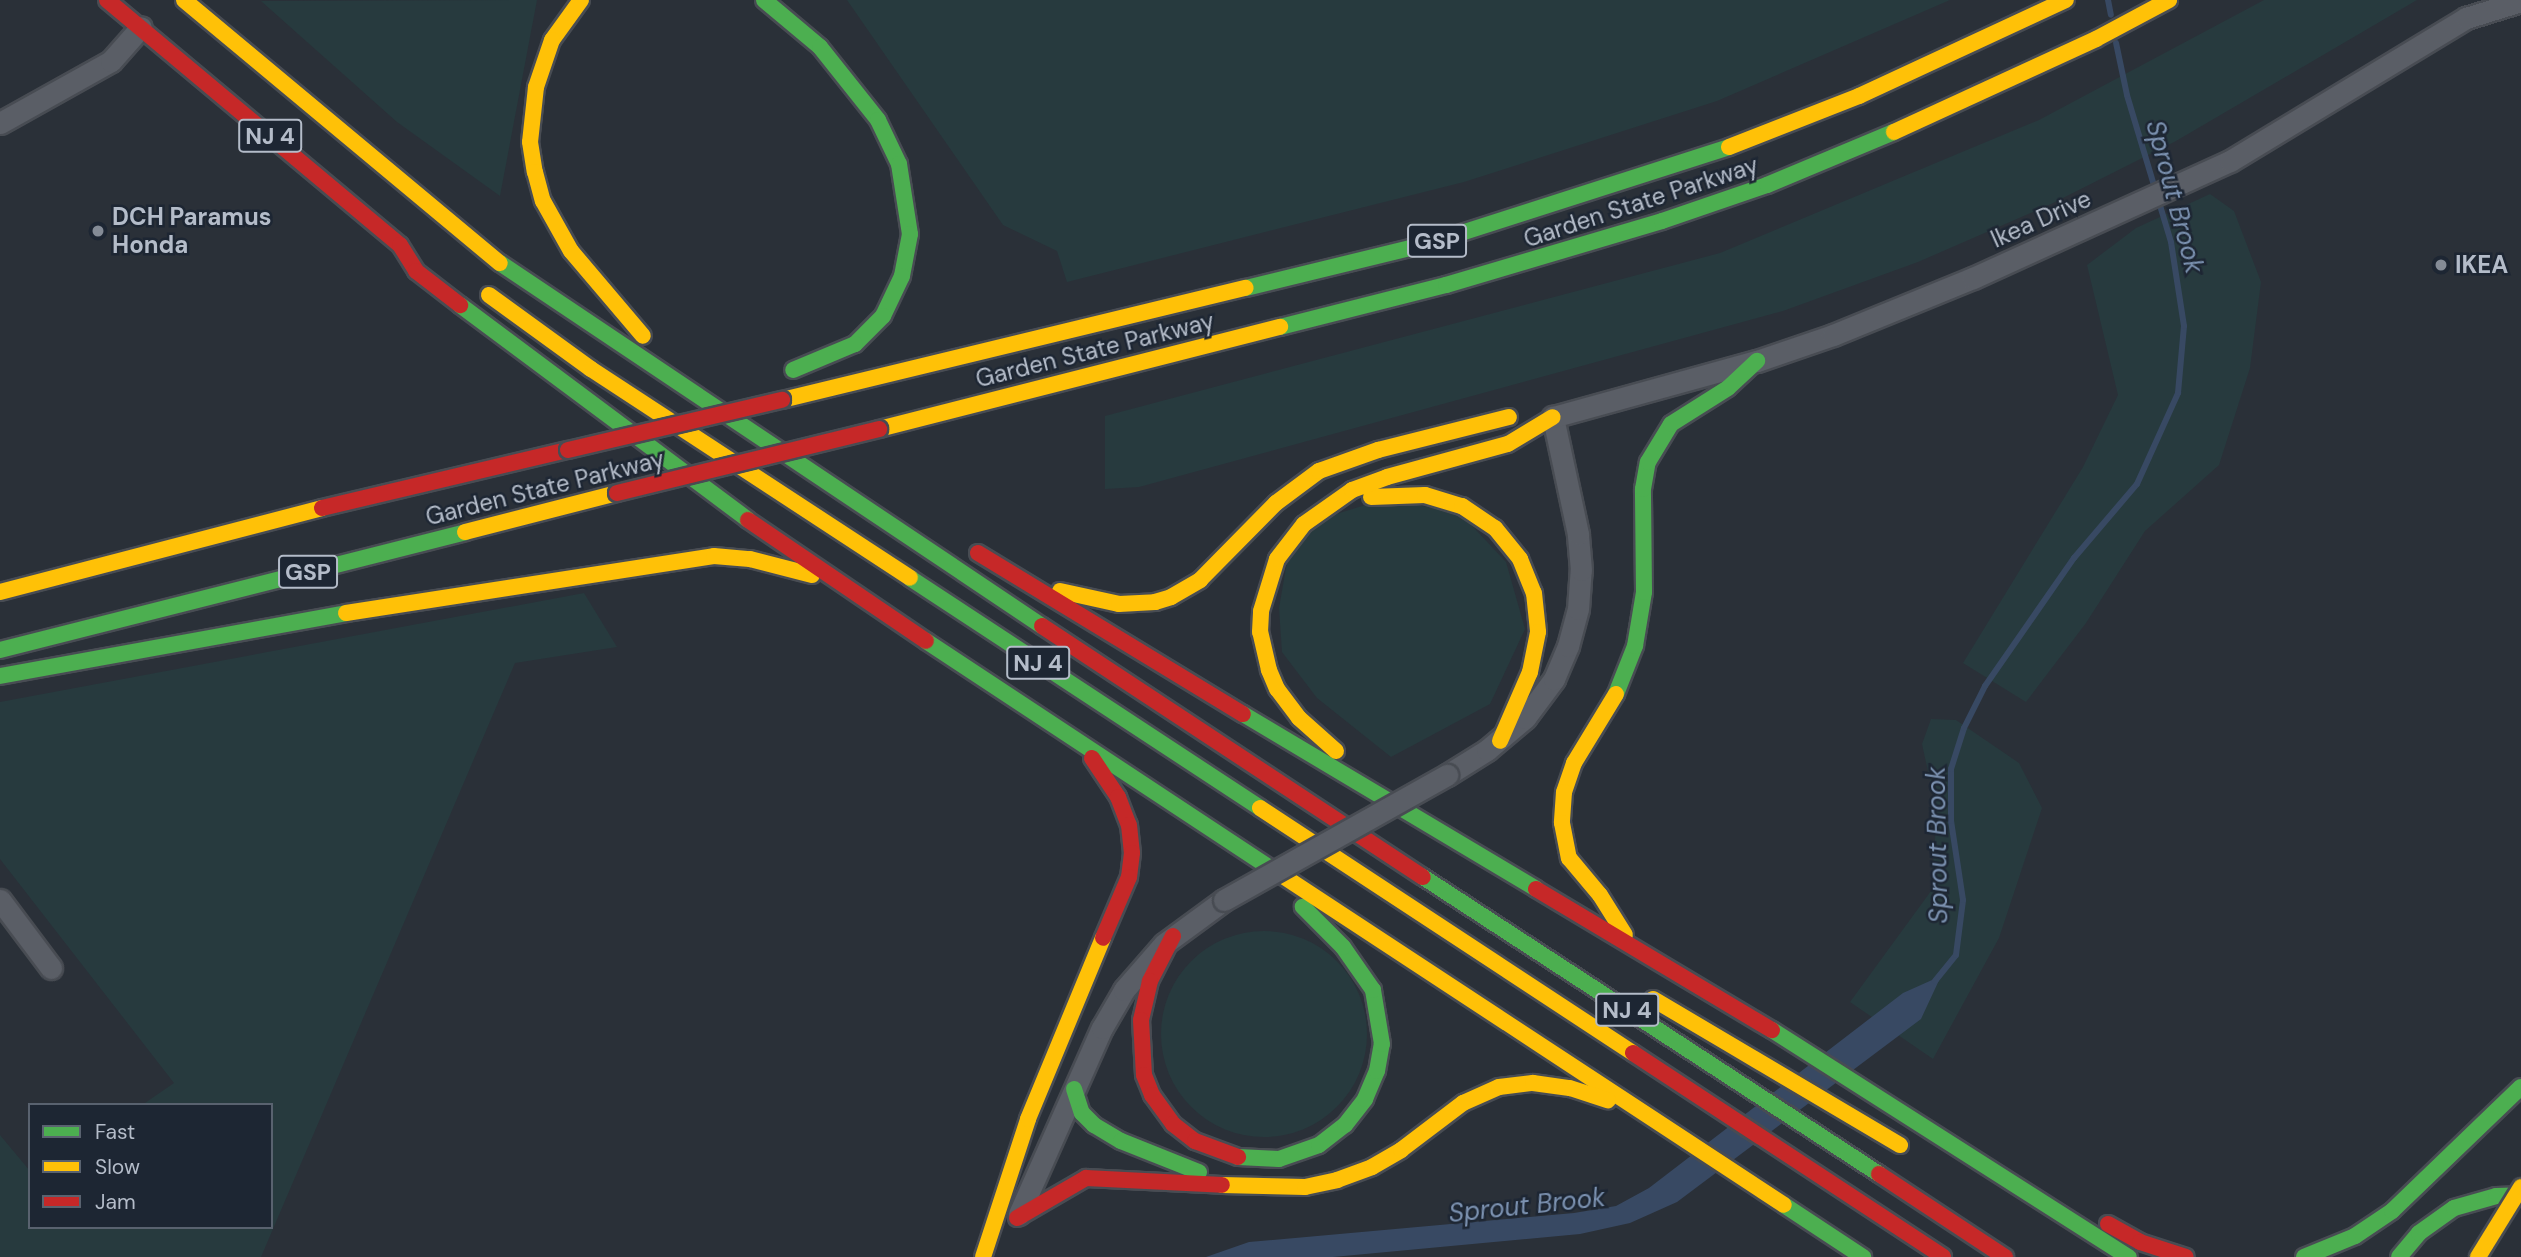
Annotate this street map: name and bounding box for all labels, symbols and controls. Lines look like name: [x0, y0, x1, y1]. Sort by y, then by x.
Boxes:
road number: NJ 4: [237, 116, 303, 155]
water label: Sprout Brook: [2139, 117, 2209, 277]
street label: Garden State Parkway: [1520, 150, 1762, 254]
street label: Ikea Drive: [1986, 184, 2096, 254]
place label: DCH Paramus Honda: [112, 203, 271, 259]
road number: GSP: [1406, 222, 1468, 260]
marker: DCH Paramus Honda: [90, 223, 106, 239]
place label: IKEA: [2455, 251, 2508, 279]
marker: IKEA: [2433, 257, 2449, 273]
street label: Garden State Parkway: [973, 306, 1217, 394]
street label: Garden State Parkway: [423, 444, 667, 532]
road number: GSP: [276, 552, 340, 592]
road number: NJ 4: [1005, 643, 1071, 682]
water label: Sprout Brook: [1921, 766, 1955, 924]
road number: NJ 4: [1594, 990, 1660, 1030]
legend: [28, 1103, 273, 1229]
text: Fast: [95, 1118, 135, 1146]
text: Slow: [95, 1153, 140, 1181]
water label: Sprout Brook: [1447, 1182, 1607, 1230]
text: Jam: [95, 1188, 136, 1216]

